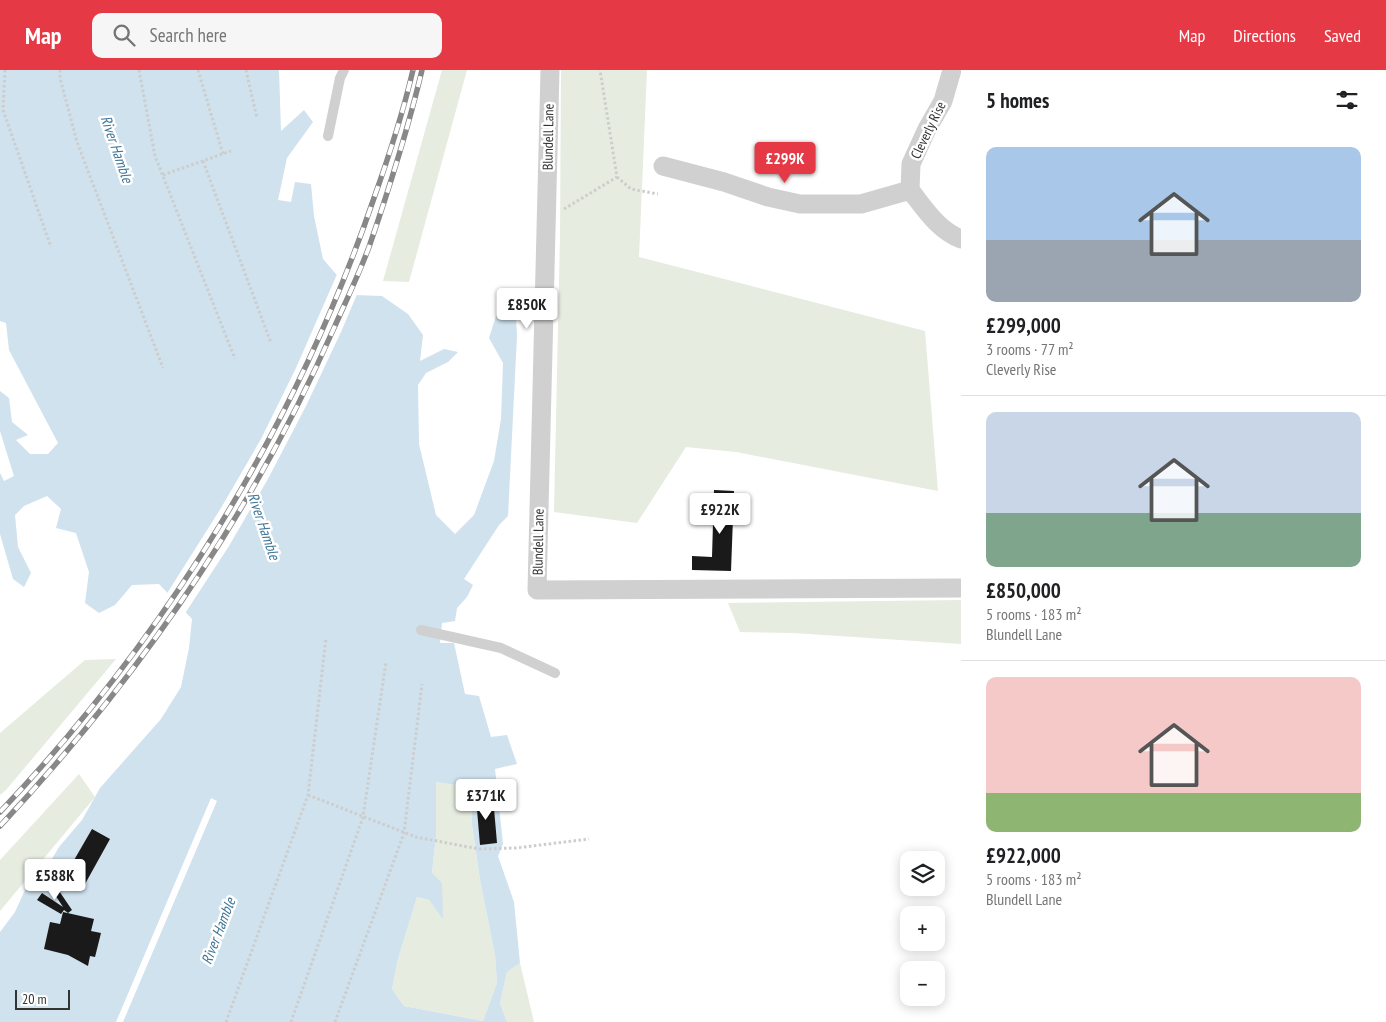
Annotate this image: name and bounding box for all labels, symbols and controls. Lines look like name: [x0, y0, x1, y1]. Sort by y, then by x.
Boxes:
search box: [92, 13, 442, 58]
text: Map: [25, 20, 62, 51]
icon: search: [110, 21, 138, 49]
text: Search here: [150, 23, 227, 47]
text: Map: [1179, 24, 1205, 47]
text: Directions: [1233, 24, 1296, 47]
text: Saved: [1324, 24, 1361, 47]
icon: filters: [1333, 86, 1361, 114]
text: 5 homes: [986, 87, 1049, 114]
street label: Cleverly Rise: [906, 98, 950, 162]
street label: Blundell Lane: [538, 103, 558, 170]
water label: River Hamble: [97, 113, 138, 186]
pin: £299K: [750, 142, 820, 184]
text: £299K: [766, 148, 804, 168]
icon: home: [1129, 179, 1219, 269]
pin: £850K: [492, 288, 562, 330]
text: £850K: [508, 294, 546, 314]
text: £299,000: [986, 312, 1061, 339]
text: 3 rooms · 77 m²: [986, 339, 1074, 359]
text: Cleverly Rise: [986, 359, 1056, 379]
icon: home: [1129, 445, 1219, 535]
water label: River Hamble: [244, 490, 285, 563]
pin: £922K: [685, 492, 755, 535]
text: £922K: [701, 499, 739, 519]
street label: Blundell Lane: [528, 508, 548, 575]
text: £850,000: [986, 577, 1061, 604]
text: 5 rooms · 183 m²: [986, 604, 1082, 624]
text: Blundell Lane: [986, 624, 1062, 644]
icon: home: [1129, 710, 1219, 800]
pin: £371K: [451, 778, 521, 821]
text: £371K: [467, 785, 505, 805]
text: £922,000: [986, 842, 1061, 869]
map controls: [900, 851, 945, 1006]
button: layers: [900, 851, 945, 896]
pin: £588K: [20, 858, 90, 901]
text: £588K: [36, 865, 74, 885]
text: 5 rooms · 183 m²: [986, 869, 1082, 889]
text: Blundell Lane: [986, 889, 1062, 909]
water label: River Hamble: [197, 894, 240, 967]
button: +: [900, 906, 945, 951]
button: −: [900, 961, 945, 1006]
scale bar: [15, 987, 70, 1010]
text: 20 m: [22, 990, 47, 1008]

